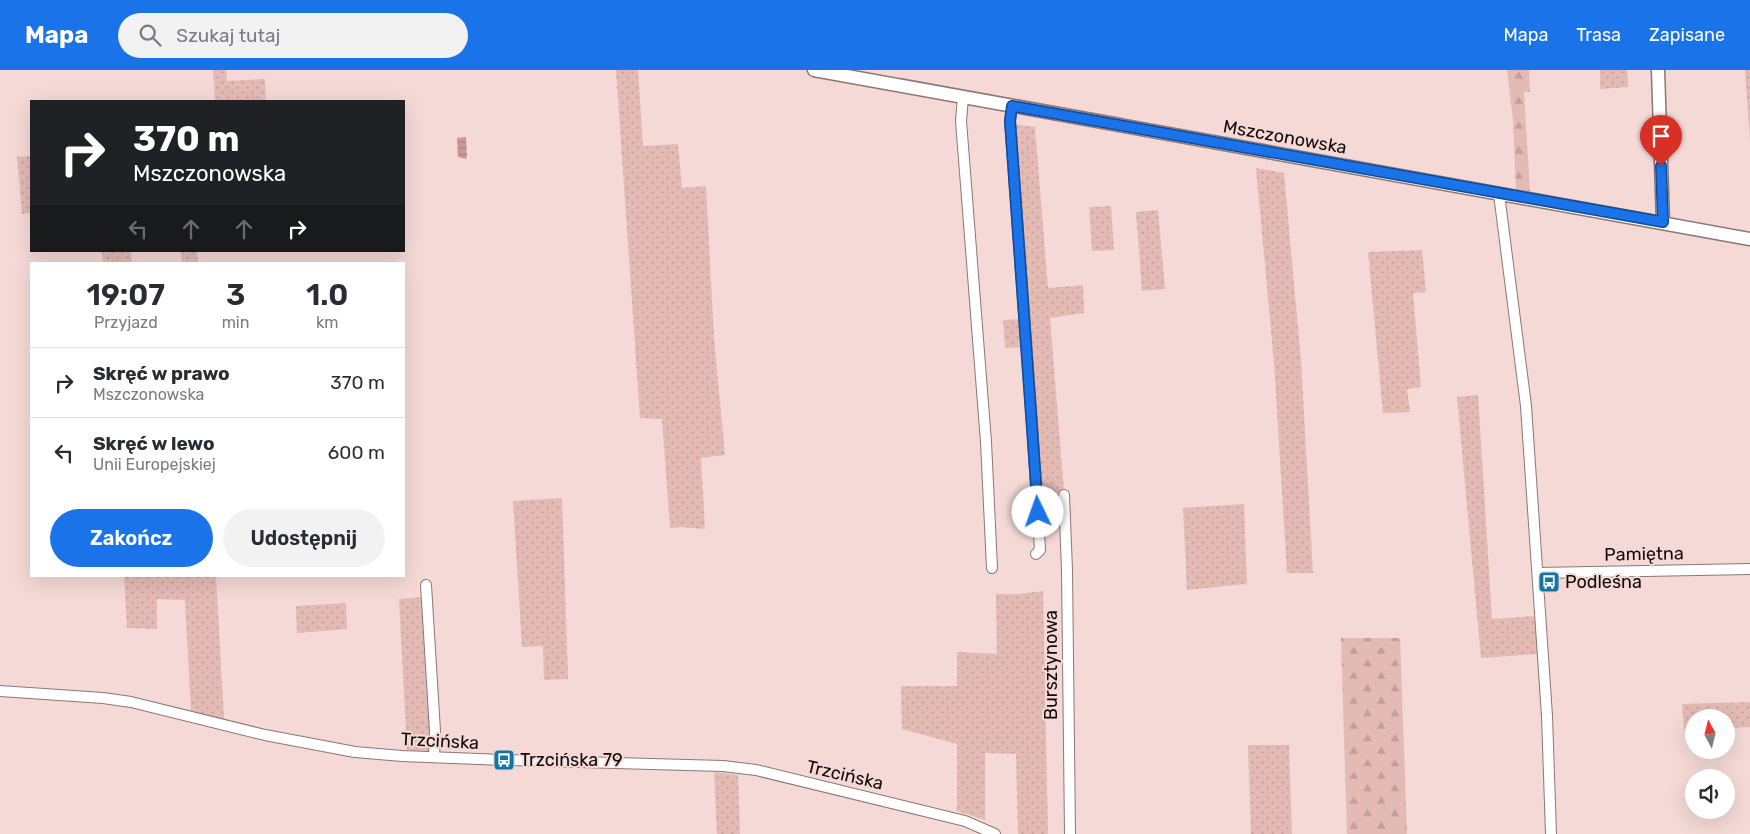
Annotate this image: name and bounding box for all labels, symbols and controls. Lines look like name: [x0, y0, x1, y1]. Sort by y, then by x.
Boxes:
search box: [118, 13, 468, 58]
text: Mapa: [25, 21, 88, 49]
icon: search: [136, 21, 164, 49]
text: Szukaj tutaj: [176, 24, 280, 47]
text: Mapa: [1503, 24, 1548, 46]
text: Trasa: [1576, 24, 1621, 46]
text: Zapisane: [1649, 24, 1725, 46]
street label: Mszczonowska: [1221, 115, 1349, 159]
pin: [1640, 115, 1682, 166]
text: 370 m: [133, 118, 239, 160]
icon: right: [50, 120, 115, 185]
icon: arrive: [1647, 122, 1675, 150]
text: Mszczonowska: [133, 160, 286, 187]
icon: left: [124, 215, 152, 243]
icon: ahead: [177, 215, 205, 243]
icon: ahead: [230, 215, 258, 243]
icon: right: [283, 215, 311, 243]
text: 19:07: [87, 277, 165, 313]
text: 3: [226, 277, 245, 313]
text: 1.0: [306, 277, 348, 313]
text: Przyjazd: [94, 313, 158, 332]
text: min: [222, 313, 249, 332]
text: km: [316, 313, 338, 332]
text: Skręć w prawo: [93, 362, 230, 385]
icon: right: [50, 369, 78, 397]
text: 370 m: [330, 371, 385, 394]
text: Mszczonowska: [93, 385, 204, 404]
text: Skręć w lewo: [93, 432, 215, 455]
icon: left: [50, 439, 78, 467]
text: 600 m: [328, 441, 385, 464]
text: Unii Europejskiej: [93, 455, 216, 474]
position arrow: [1011, 485, 1063, 537]
button: Zakończ: [50, 509, 213, 567]
button: Udostępnij: [223, 509, 385, 567]
street label: Pamiętna: [1604, 542, 1684, 566]
bus stop icon: Podleśna: [1537, 570, 1561, 594]
place label: Podleśna: [1565, 571, 1642, 593]
street label: Bursztynowa: [1040, 610, 1062, 720]
north arrow: [1685, 709, 1735, 759]
map controls: [1685, 709, 1735, 819]
street label: Trzcińska: [400, 728, 480, 754]
bus stop icon: Trzcińska 79: [492, 748, 516, 772]
place label: Trzcińska 79: [520, 749, 623, 771]
street label: Trzcińska: [804, 755, 886, 795]
button: sound: [1685, 769, 1735, 819]

